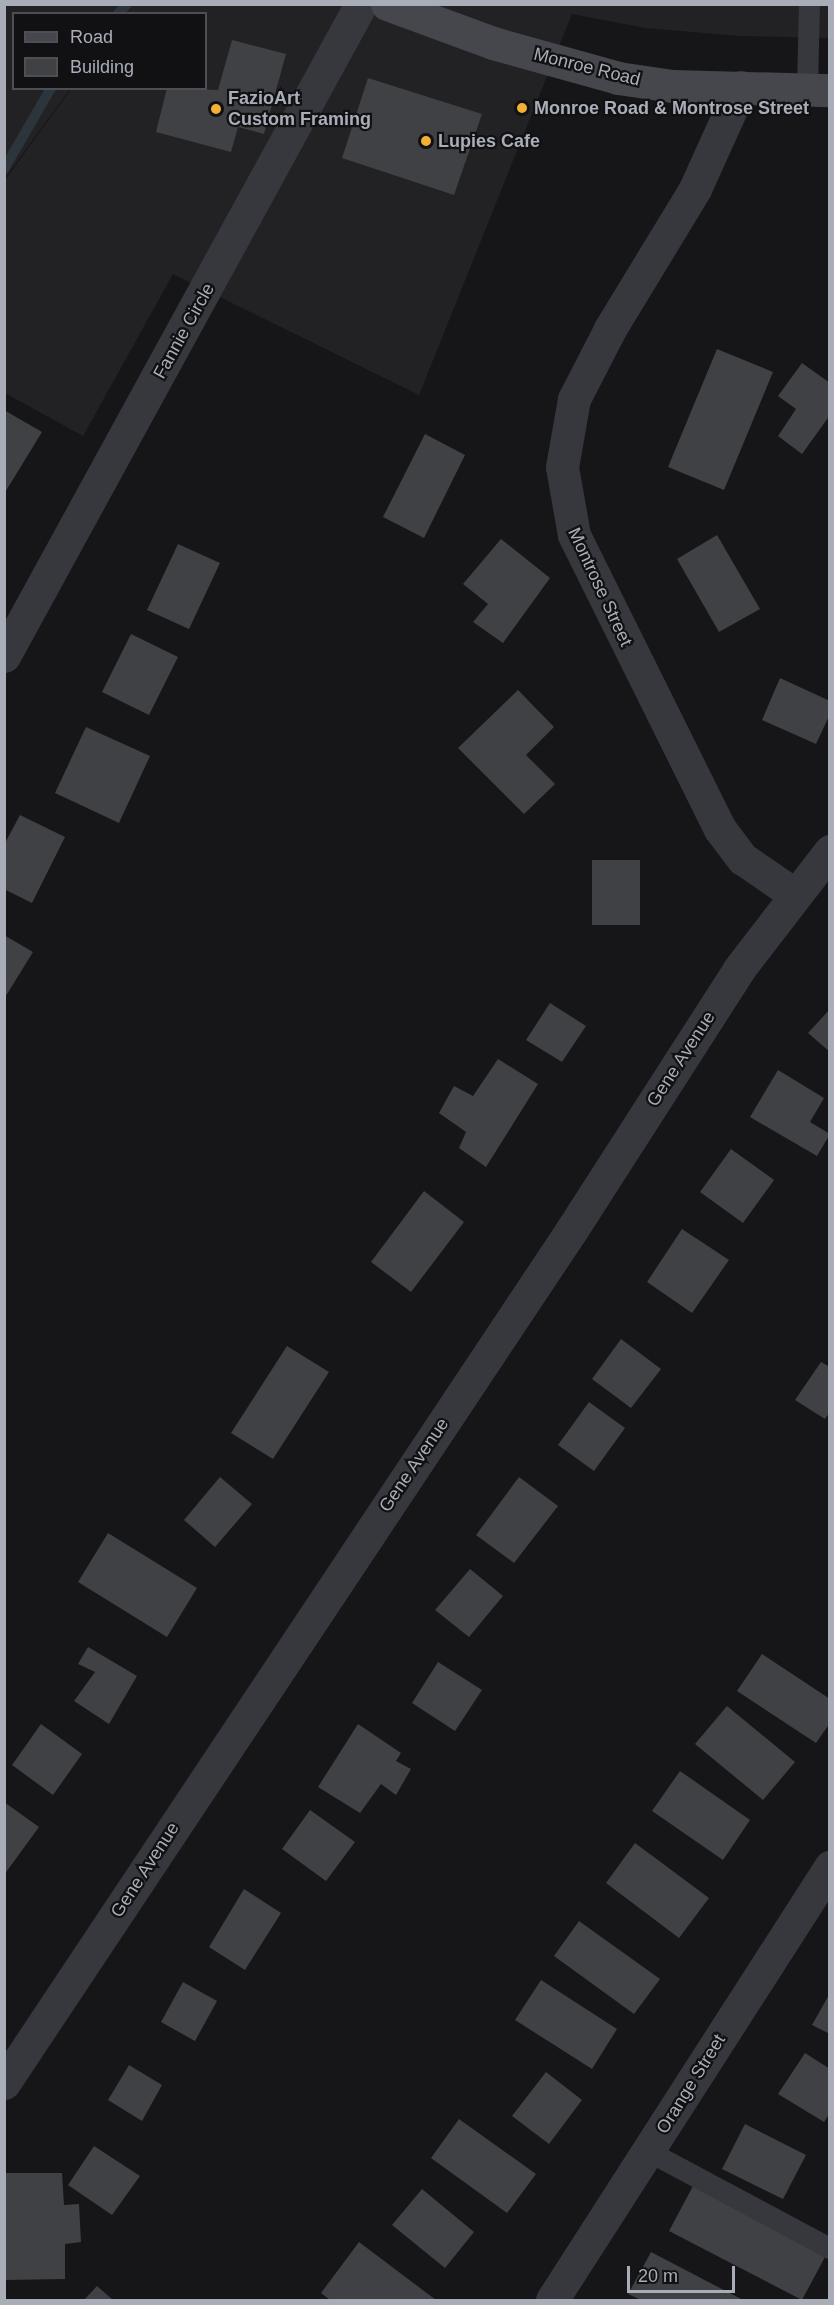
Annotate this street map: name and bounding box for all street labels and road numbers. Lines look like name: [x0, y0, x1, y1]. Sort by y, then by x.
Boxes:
street label: Monroe Road: [531, 43, 643, 91]
street label: Fannie Circle: [149, 279, 219, 383]
street label: Montrose Street: [563, 524, 637, 650]
street label: Gene Avenue: [642, 1007, 720, 1111]
street label: Gene Avenue: [374, 1413, 454, 1517]
street label: Gene Avenue: [106, 1818, 184, 1922]
street label: Orange Street: [652, 2030, 730, 2138]

